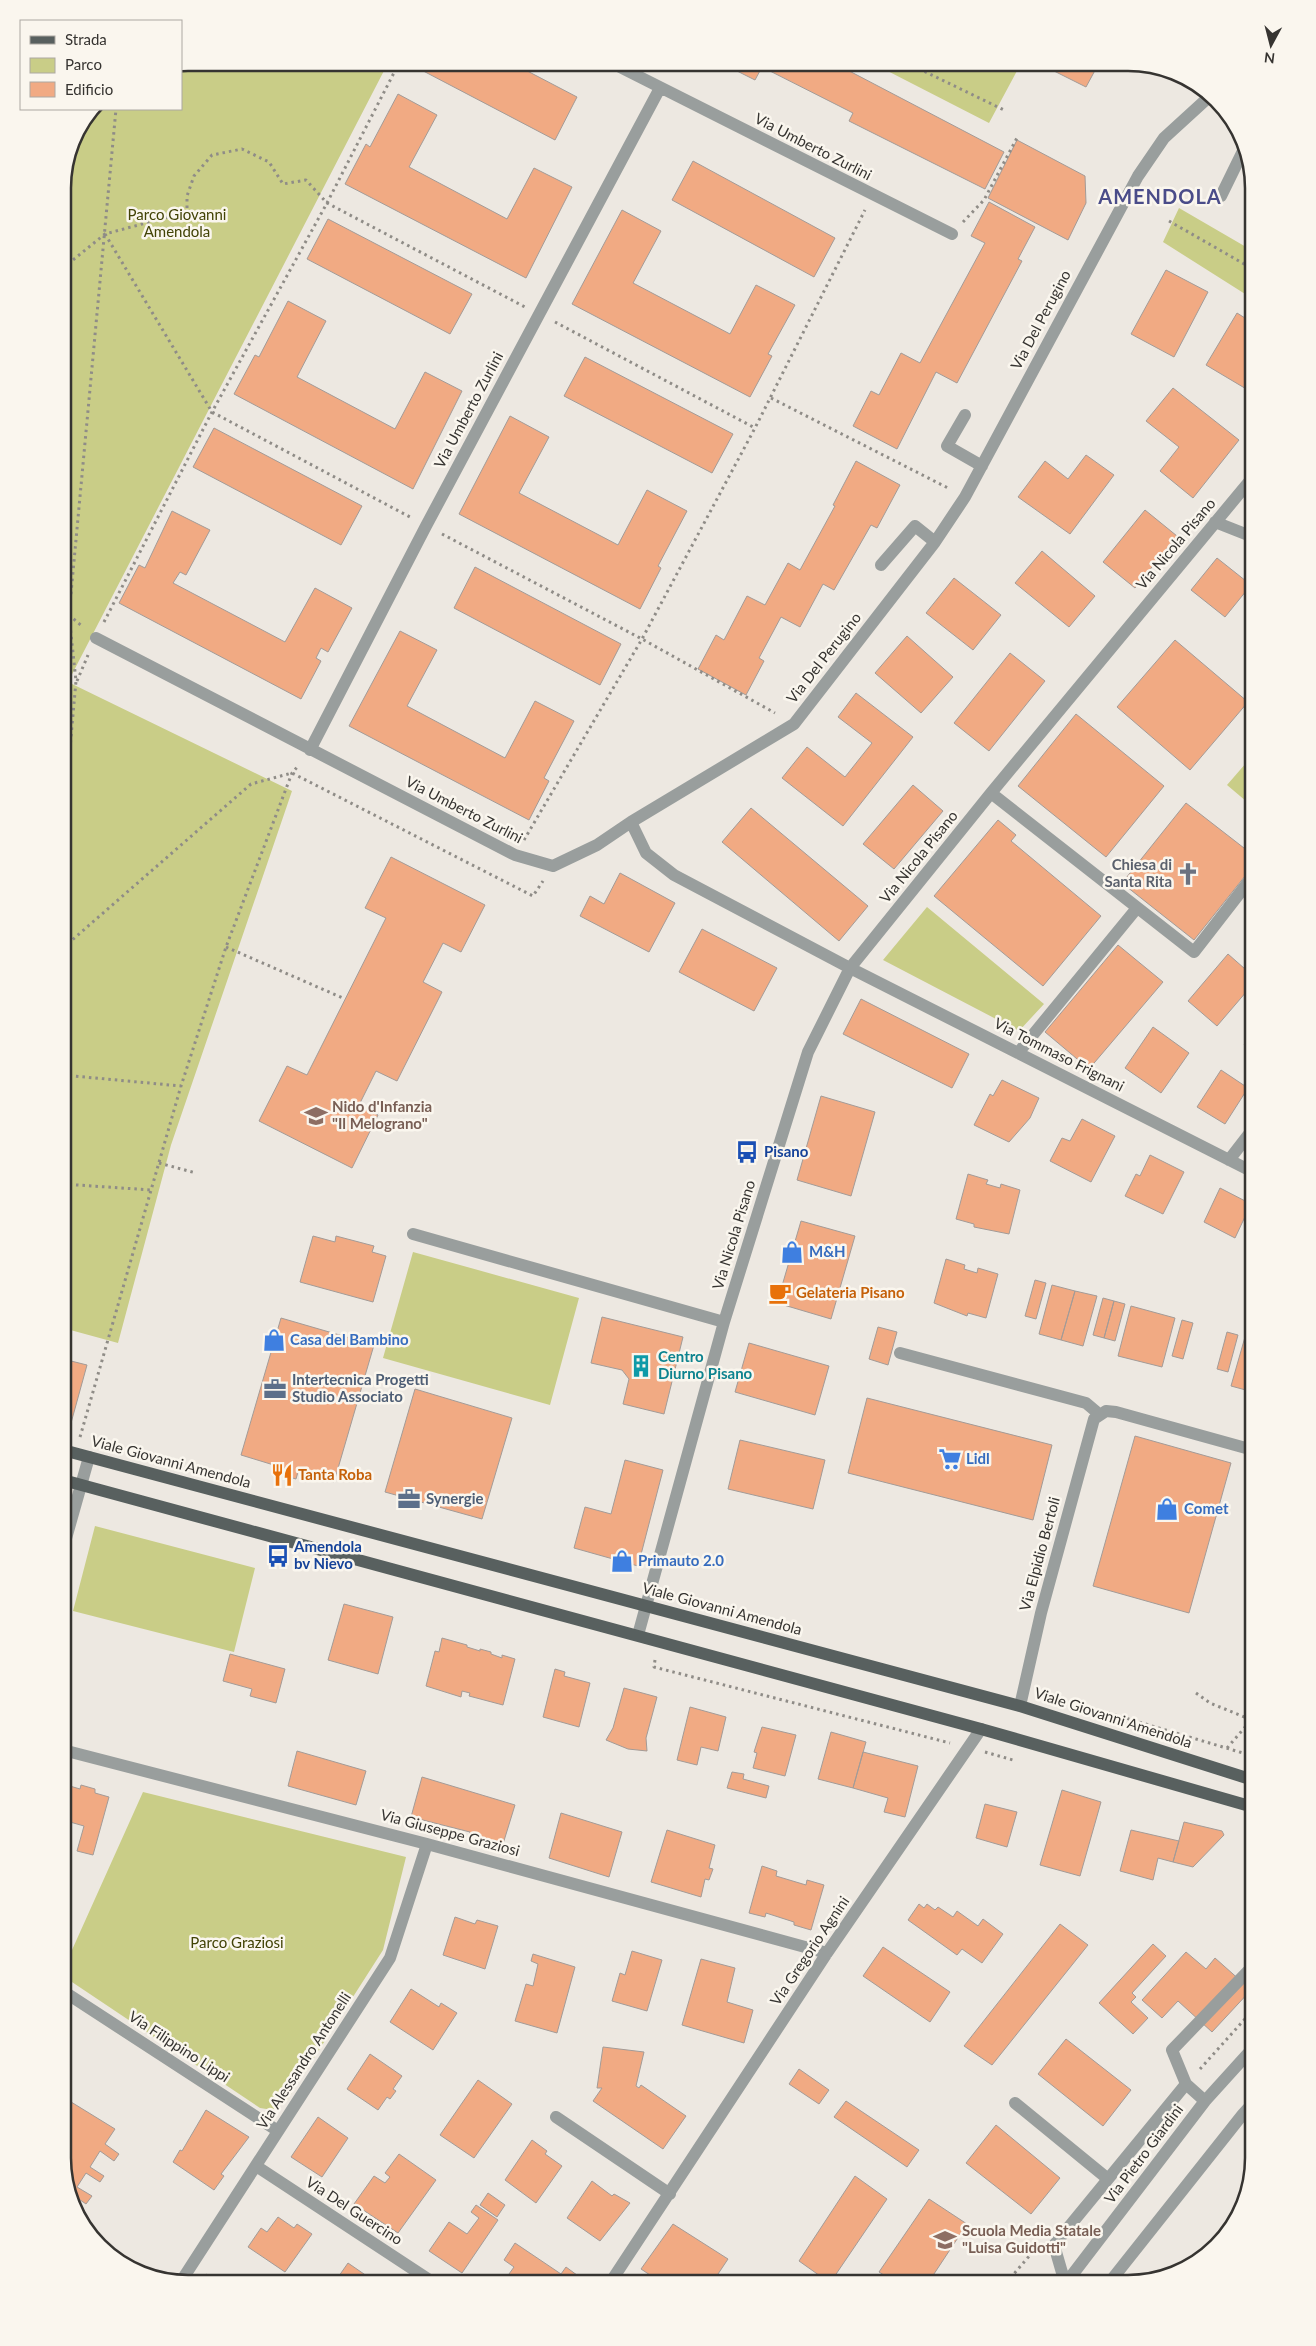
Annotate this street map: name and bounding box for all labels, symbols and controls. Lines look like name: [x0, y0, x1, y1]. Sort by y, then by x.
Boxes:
legend: [20, 20, 182, 110]
north arrow: [1246, 20, 1296, 70]
text: Strada: [65, 30, 107, 48]
text: N: [1263, 49, 1276, 67]
text: Parco: [65, 55, 102, 73]
text: Edificio: [65, 80, 113, 98]
street label: Via Umberto Zurlini: [752, 109, 875, 183]
district label: AMENDOLA: [1097, 184, 1222, 208]
park label: Parco Giovanni Amendola: [128, 205, 226, 240]
street label: Via Del Perugino: [1006, 267, 1074, 372]
street label: Via Umberto Zurlini: [430, 348, 506, 471]
street label: Via Nicola Pisano: [1132, 494, 1219, 593]
street label: Via Del Perugino: [782, 608, 864, 706]
street label: Via Umberto Zurlini: [403, 772, 526, 846]
street label: Via Nicola Pisano: [875, 807, 961, 906]
place label: Chiesa di Santa Rita: [1105, 855, 1172, 890]
church icon: Chiesa di Santa Rita: [1175, 861, 1201, 887]
street label: Via Tommaso Frignani: [991, 1013, 1128, 1095]
place label: Nido d'Infanzia "Il Melograno": [332, 1097, 432, 1132]
school or university icon: Nido d'Infanzia "Il Melograno": [303, 1103, 329, 1129]
bus stop icon: Pisano: [734, 1139, 760, 1165]
place label: Pisano: [764, 1142, 809, 1160]
street label: Via Nicola Pisano: [708, 1178, 758, 1292]
shop icon: M&H: [779, 1239, 805, 1265]
place label: M&H: [809, 1242, 846, 1260]
cafe icon: Gelateria Pisano: [767, 1280, 793, 1306]
place label: Gelateria Pisano: [796, 1283, 905, 1301]
shop icon: Casa del Bambino: [261, 1327, 287, 1353]
place label: Casa del Bambino: [290, 1330, 409, 1348]
place label: Centro Diurno Pisano: [658, 1347, 753, 1382]
building icon: Centro Diurno Pisano: [628, 1353, 654, 1379]
place label: Intertecnica Progetti Studio Associato: [292, 1370, 429, 1405]
office icon: Intertecnica Progetti Studio Associato: [262, 1376, 288, 1402]
street label: Viale Giovanni Amendola: [89, 1431, 253, 1491]
supermarket icon: Lidl: [937, 1446, 963, 1472]
place label: Lidl: [966, 1449, 990, 1467]
restaurant icon: Tanta Roba: [269, 1462, 295, 1488]
place label: Tanta Roba: [298, 1465, 372, 1483]
office icon: Synergie: [396, 1486, 422, 1512]
place label: Synergie: [426, 1489, 483, 1507]
street label: Via Elpidio Bertoli: [1015, 1495, 1063, 1613]
shop icon: Comet: [1154, 1496, 1180, 1522]
place label: Comet: [1184, 1499, 1229, 1517]
place label: Amendola bv Nievo: [293, 1537, 362, 1572]
bus stop icon: Amendola bv Nievo: [265, 1543, 291, 1569]
shop icon: Primauto 2.0: [609, 1548, 635, 1574]
place label: Primauto 2.0: [638, 1551, 724, 1569]
street label: Viale Giovanni Amendola: [640, 1578, 804, 1638]
street label: Viale Giovanni Amendola: [1032, 1683, 1194, 1751]
street label: Via Giuseppe Graziosi: [379, 1805, 522, 1859]
street label: Via Gregorio Agnini: [766, 1892, 852, 2009]
park label: Parco Graziosi: [190, 1933, 284, 1951]
street label: Via Alessandro Antonelli: [252, 1989, 354, 2132]
street label: Via Filippino Lippi: [126, 2007, 234, 2086]
street label: Via Pietro Giardini: [1100, 2100, 1186, 2207]
street label: Via Del Guercino: [303, 2172, 406, 2248]
place label: Scuola Media Statale "Luisa Guidotti": [962, 2221, 1101, 2256]
school or university icon: Scuola Media Statale "Luisa Guidotti": [932, 2227, 958, 2253]

